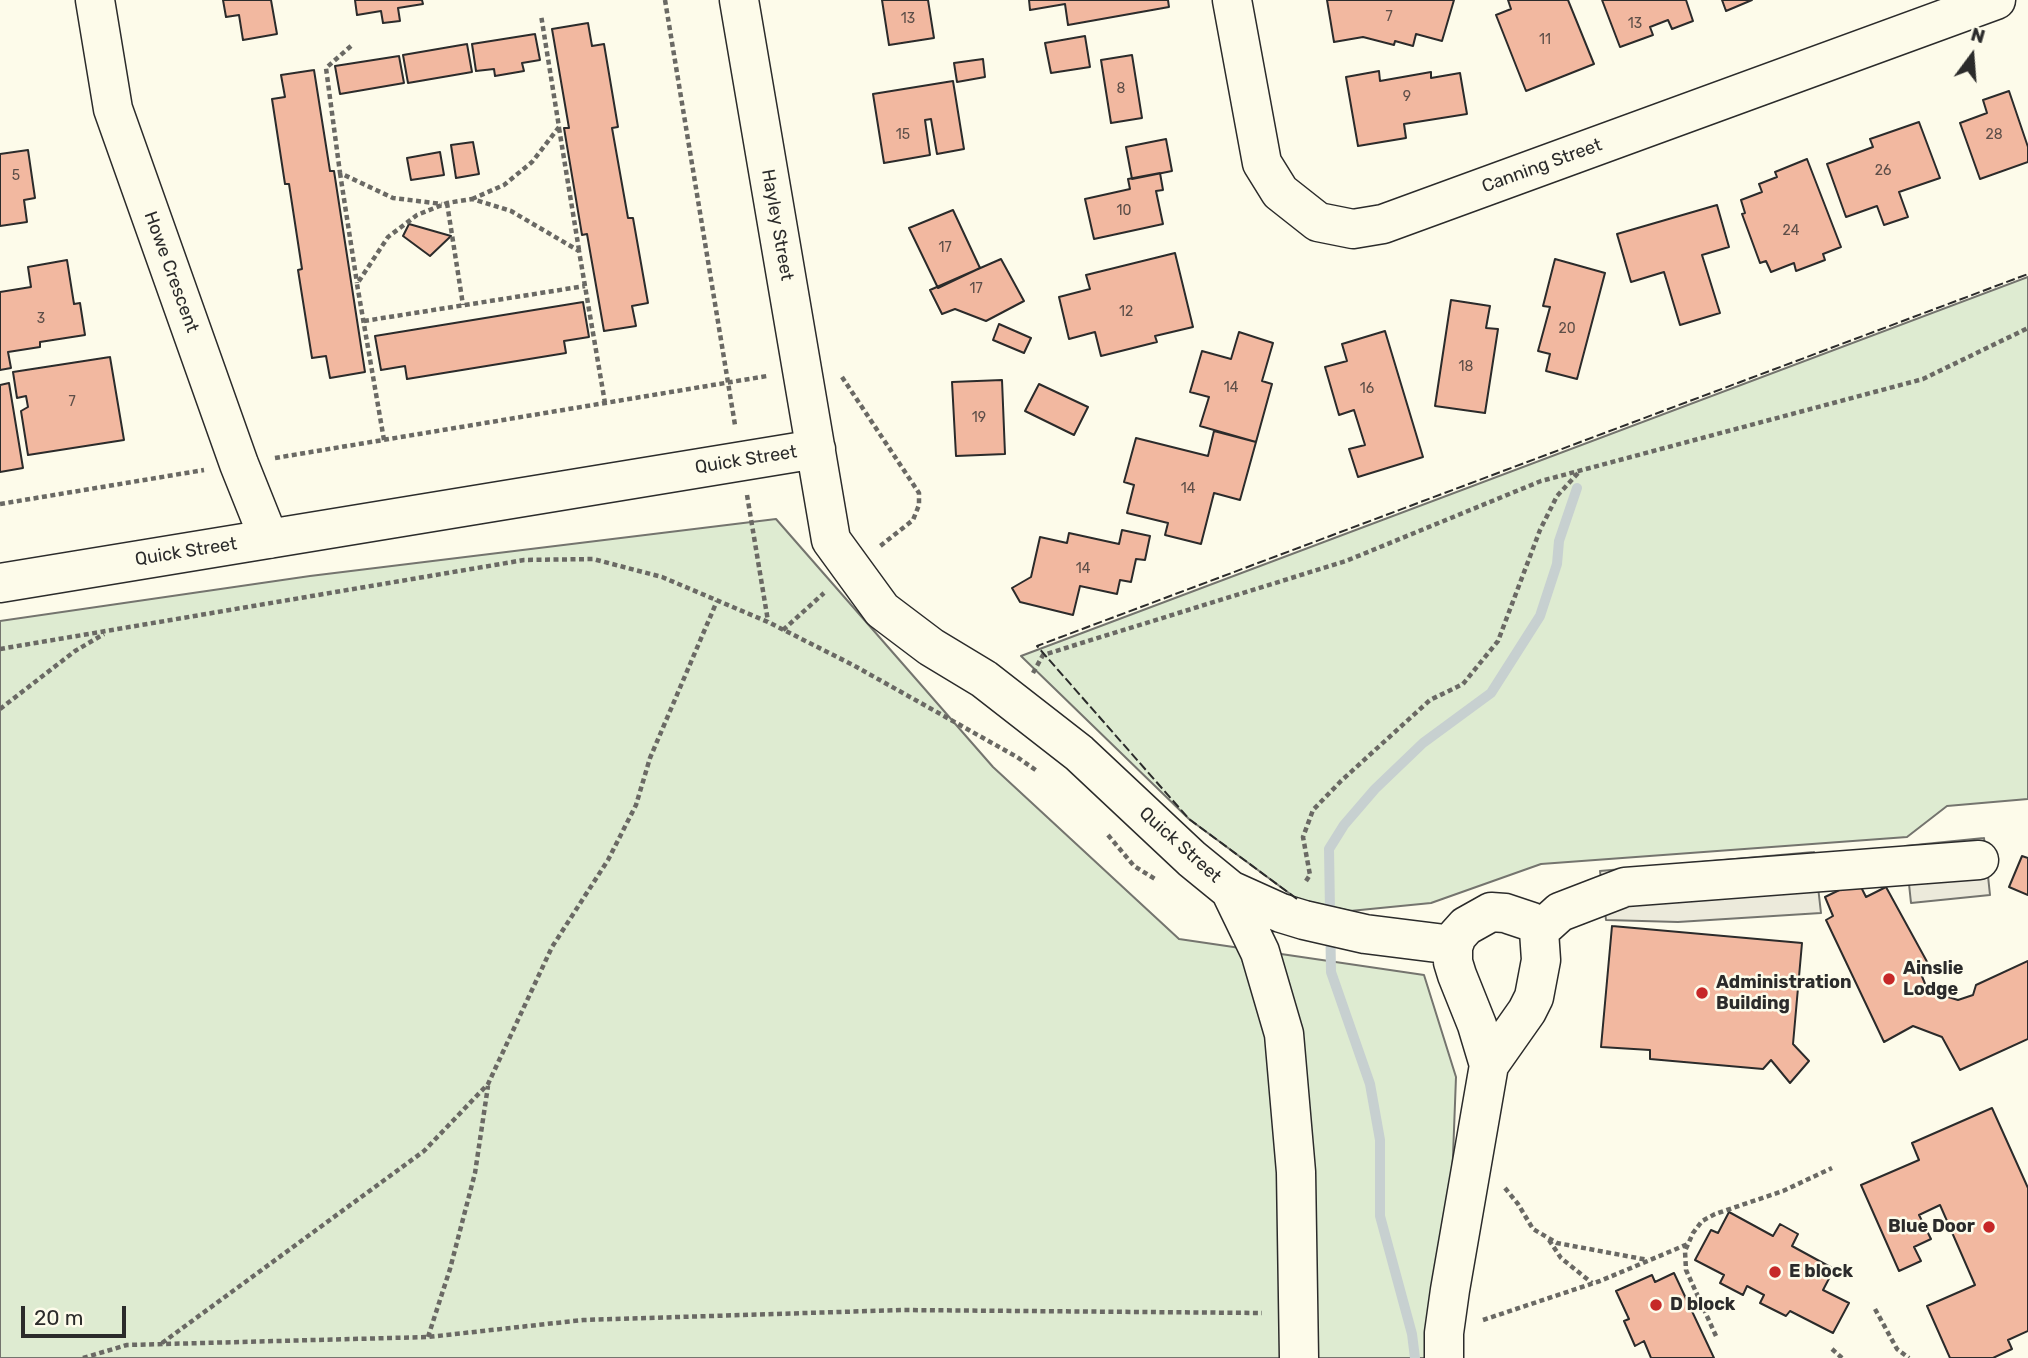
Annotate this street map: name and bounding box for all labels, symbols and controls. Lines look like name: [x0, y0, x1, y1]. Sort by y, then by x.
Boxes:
house number: 7: [1385, 9, 1393, 25]
house number: 13: [901, 11, 915, 27]
house number: 13: [1628, 16, 1642, 32]
north arrow: [1937, 21, 2007, 91]
text: N: [1968, 22, 1988, 48]
house number: 11: [1539, 32, 1551, 48]
house number: 8: [1117, 81, 1125, 97]
house number: 9: [1403, 89, 1411, 105]
house number: 15: [896, 127, 910, 143]
house number: 28: [1985, 127, 2003, 143]
street label: Canning Street: [1479, 134, 1605, 198]
house number: 26: [1875, 163, 1891, 179]
street label: Hayley Street: [757, 167, 797, 283]
house number: 5: [12, 168, 20, 184]
house number: 10: [1117, 203, 1131, 219]
street label: Howe Crescent: [139, 208, 203, 336]
house number: 24: [1783, 223, 1799, 239]
house number: 17: [938, 240, 952, 256]
house number: 17: [969, 281, 983, 297]
house number: 12: [1119, 304, 1133, 320]
house number: 3: [37, 311, 45, 327]
house number: 20: [1558, 321, 1576, 337]
house number: 18: [1459, 359, 1473, 375]
house number: 14: [1224, 380, 1238, 396]
house number: 16: [1360, 381, 1374, 397]
house number: 7: [68, 394, 76, 410]
house number: 19: [972, 410, 986, 426]
street label: Quick Street: [693, 441, 799, 479]
house number: 14: [1181, 481, 1195, 497]
street label: Quick Street: [133, 533, 239, 571]
house number: 14: [1076, 561, 1090, 577]
street label: Quick Street: [1134, 802, 1226, 888]
place label: Ainslie Lodge: [1903, 958, 1964, 1000]
marker: Ainslie Lodge: [1881, 971, 1897, 987]
place label: Administration Building: [1716, 972, 1851, 1014]
marker: Administration Building: [1694, 985, 1710, 1001]
place label: Blue Door: [1888, 1216, 1975, 1238]
marker: Blue Door: [1981, 1219, 1997, 1235]
place label: E block: [1789, 1261, 1853, 1283]
marker: E block: [1767, 1264, 1783, 1280]
scale bar: [24, 1292, 130, 1336]
place label: D block: [1670, 1294, 1735, 1316]
marker: D block: [1648, 1297, 1664, 1313]
text: 20 m: [34, 1305, 83, 1330]

